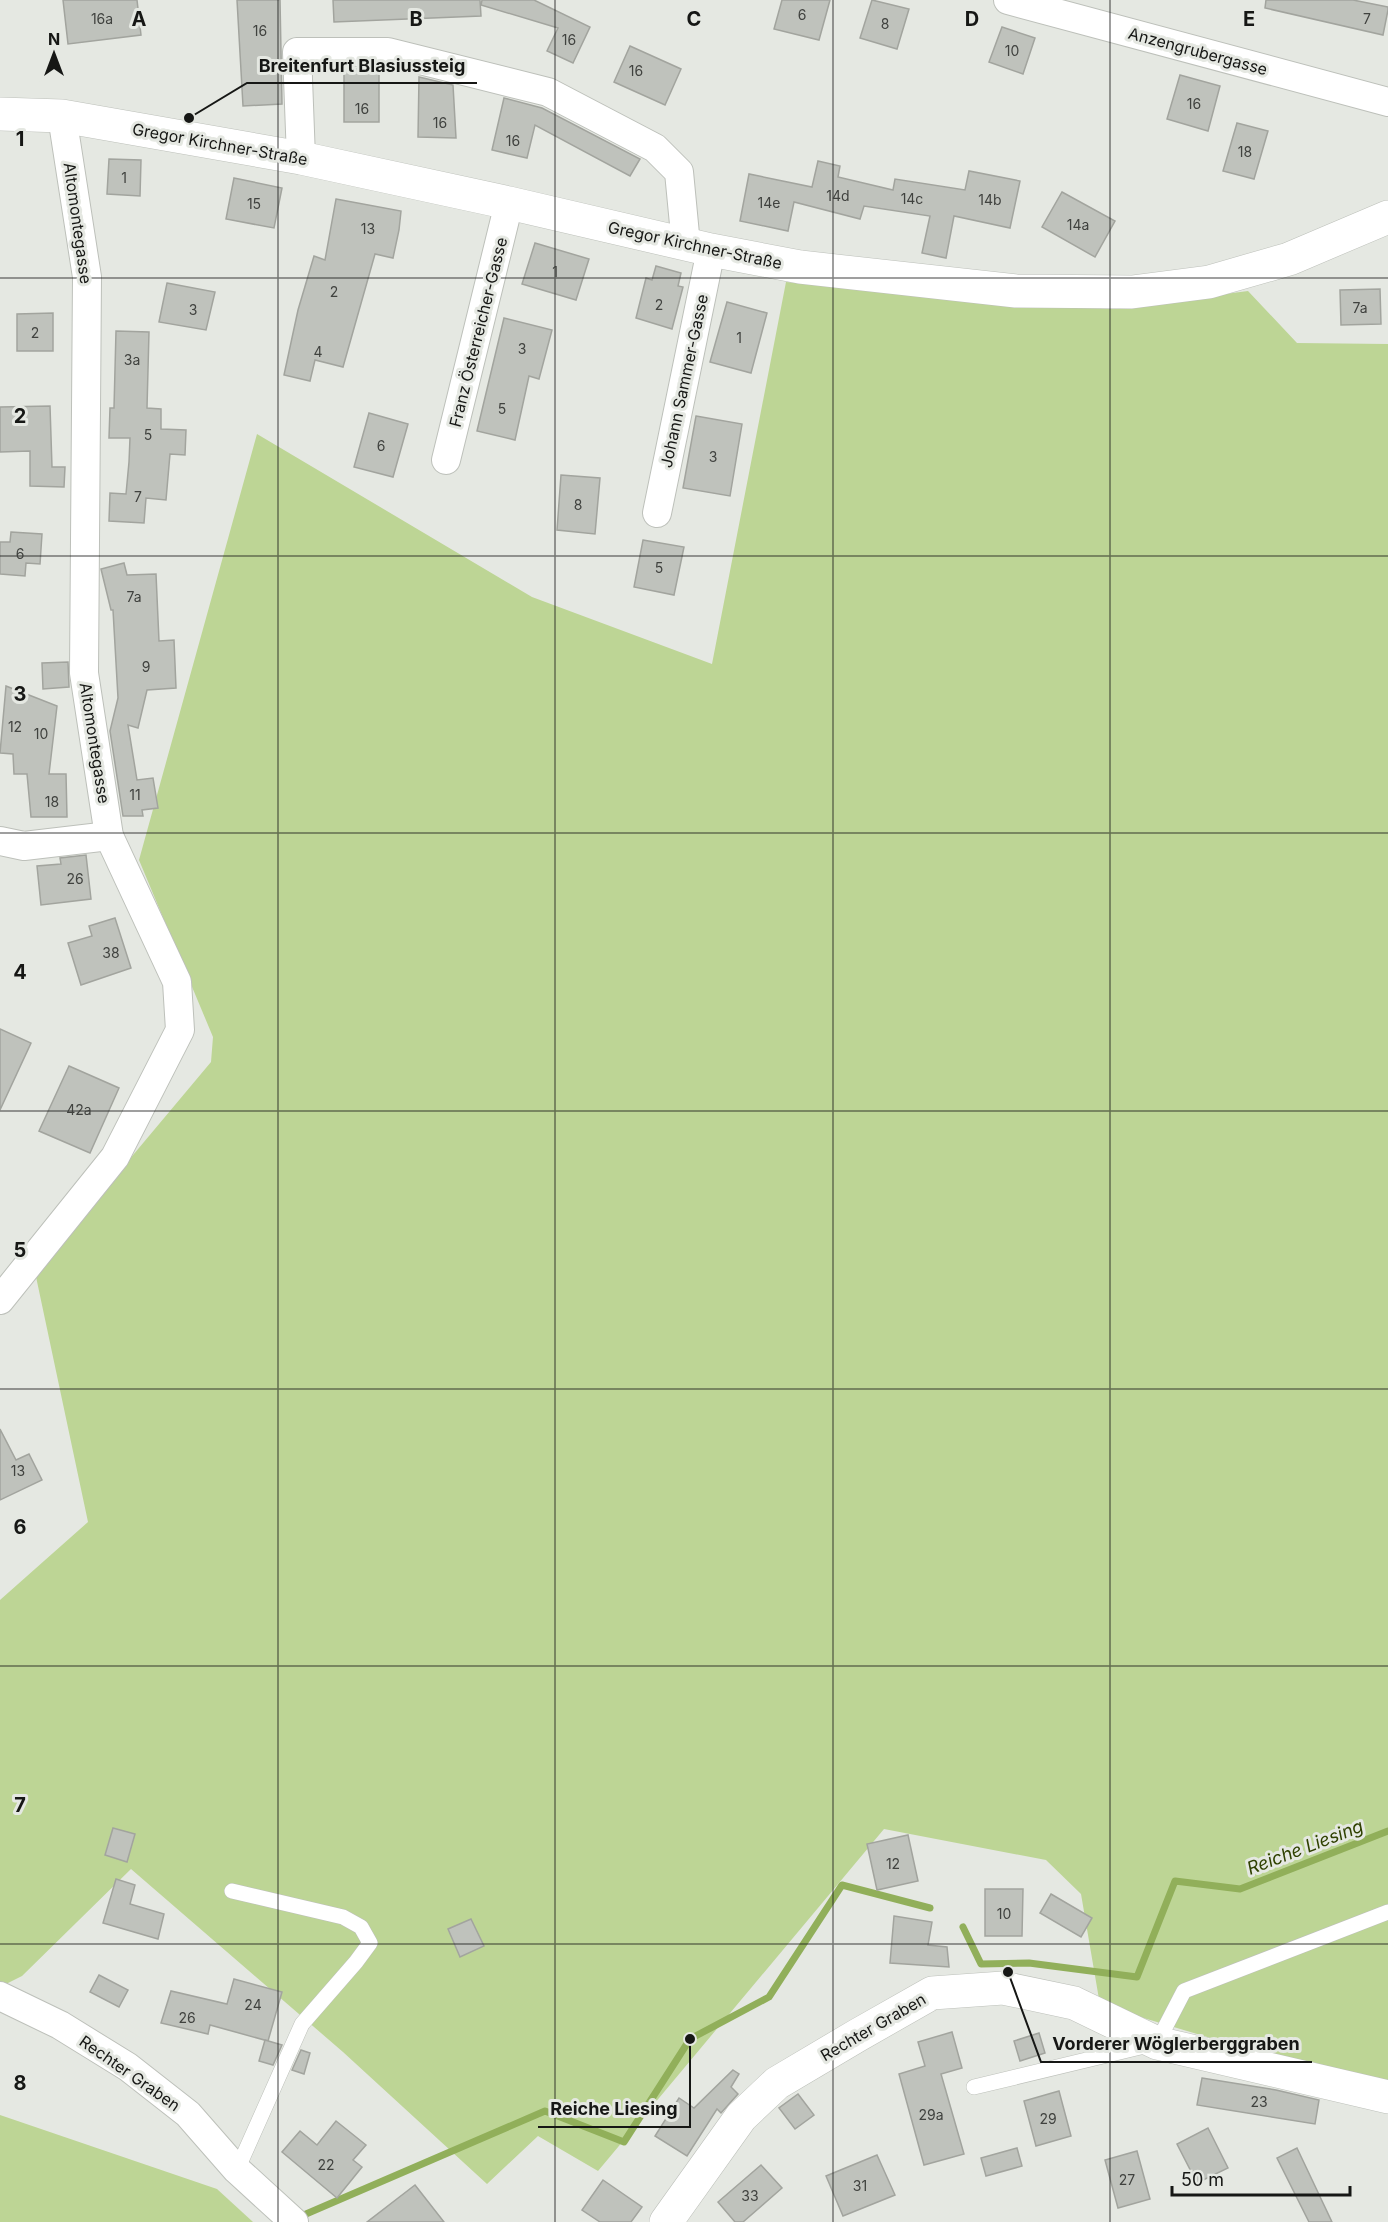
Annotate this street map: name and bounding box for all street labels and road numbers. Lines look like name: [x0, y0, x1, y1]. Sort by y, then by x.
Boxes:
street label: Anzengrubergasse: [1126, 23, 1270, 79]
street label: Gregor Kirchner-Straße: [131, 119, 309, 169]
street label: Altomontegasse: [60, 161, 96, 285]
street label: Gregor Kirchner-Straße: [606, 217, 784, 273]
street label: Franz Österreicher-Gasse: [445, 235, 511, 429]
street label: Johann Sammer-Gasse: [656, 292, 712, 470]
street label: Altomontegasse: [76, 681, 114, 805]
street label: Rechter Graben: [817, 1989, 929, 2065]
street label: Rechter Graben: [76, 2031, 184, 2115]

